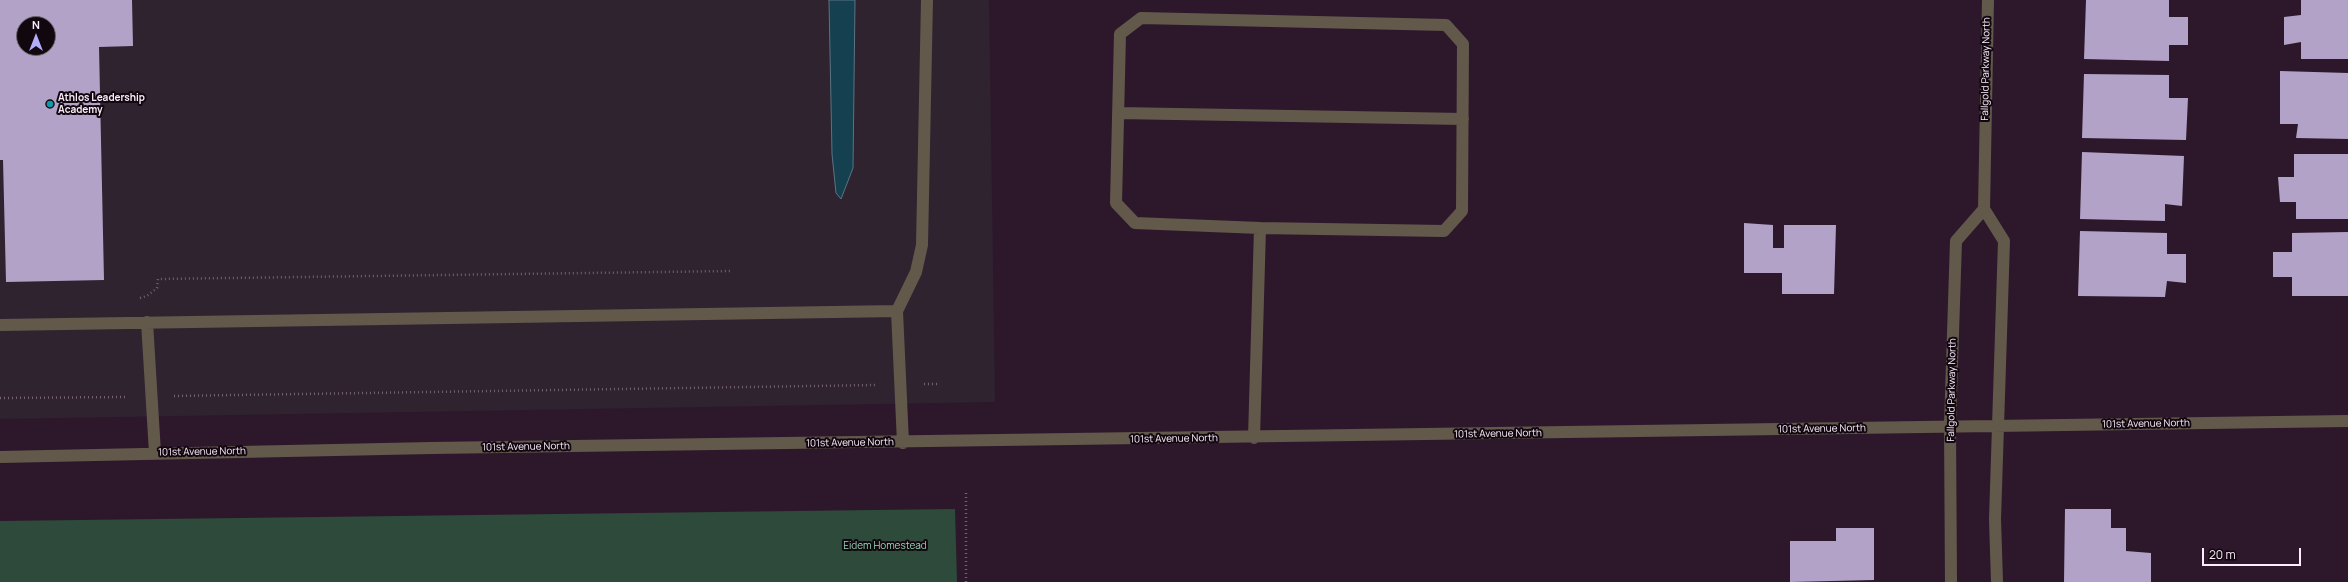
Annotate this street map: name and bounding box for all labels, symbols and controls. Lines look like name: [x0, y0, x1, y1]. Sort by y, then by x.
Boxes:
north arrow: [16, 16, 56, 56]
text: N: [32, 17, 40, 32]
street label: Fallgold Parkway North: [1979, 17, 1993, 121]
place label: Athlos Leadership Academy: [58, 92, 145, 116]
marker: Athlos Leadership Academy: [45, 99, 55, 109]
street label: Fallgold Parkway North: [1945, 338, 1959, 442]
street label: 101st Avenue North: [2102, 417, 2190, 431]
street label: 101st Avenue North: [1778, 422, 1866, 436]
street label: 101st Avenue North: [1454, 427, 1542, 441]
street label: 101st Avenue North: [1130, 432, 1218, 446]
street label: 101st Avenue North: [806, 436, 894, 450]
street label: 101st Avenue North: [482, 440, 570, 454]
street label: 101st Avenue North: [158, 445, 246, 459]
park label: Eidem Homestead: [843, 540, 927, 552]
scale bar: [2204, 540, 2303, 566]
text: 20 m: [2209, 546, 2236, 563]

